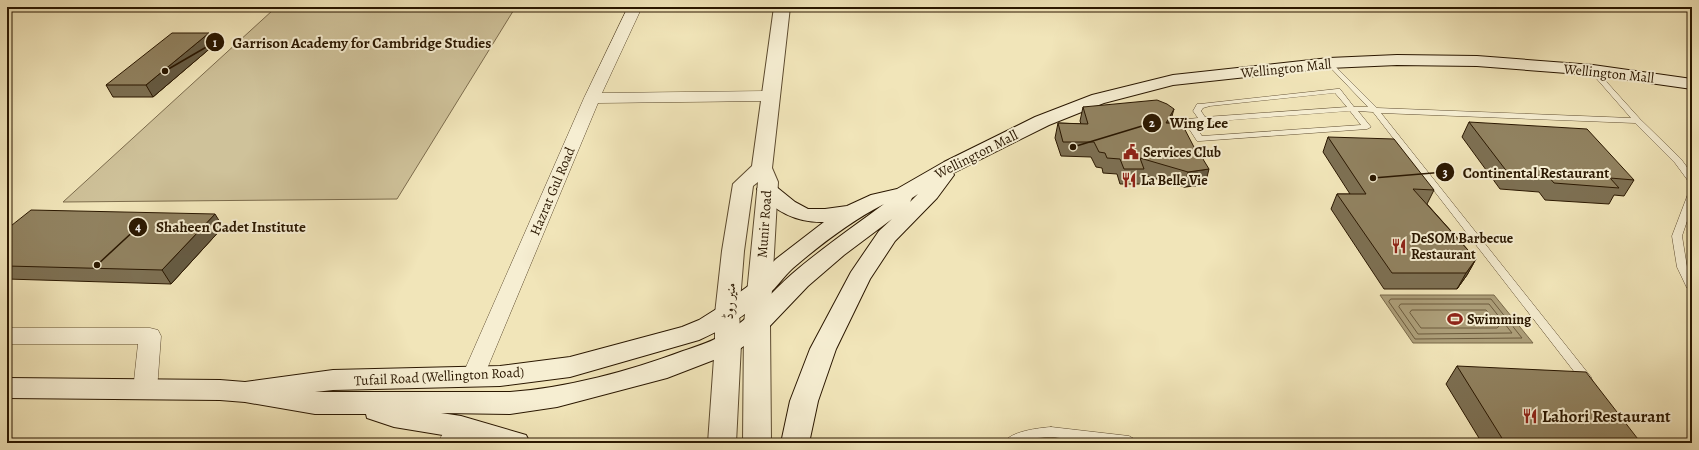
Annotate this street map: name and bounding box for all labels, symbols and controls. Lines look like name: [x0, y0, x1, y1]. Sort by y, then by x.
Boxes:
callout: Garrison Academy for Cambridge Studies: [205, 29, 500, 56]
text: Garrison Academy for Cambridge Studies: [233, 33, 491, 53]
text: 1: [213, 35, 218, 51]
street label: Wellington Mall: [1239, 54, 1333, 83]
street label: Wellington Mall: [1562, 59, 1656, 88]
callout: Wing Lee: [1142, 109, 1236, 136]
text: Wing Lee: [1169, 113, 1228, 133]
text: 2: [1149, 115, 1155, 131]
street label: Wellington Mall: [931, 125, 1022, 184]
public building icon: Services Club: [1122, 143, 1140, 161]
place label: Services Club: [1143, 143, 1221, 162]
street label: Hazrat Gul Road: [525, 144, 580, 238]
callout: Continental Restaurant: [1435, 159, 1618, 186]
text: Continental Restaurant: [1463, 163, 1609, 183]
text: 3: [1442, 165, 1448, 181]
restaurant icon: La Belle Vie: [1120, 171, 1138, 189]
place label: La Belle Vie: [1141, 171, 1208, 190]
street label: Munir Road: [753, 189, 776, 259]
callout: Shaheen Cadet Institute: [128, 213, 314, 240]
text: Shaheen Cadet Institute: [156, 217, 306, 237]
text: 4: [135, 219, 141, 235]
place label: DeSOM Barbecue Restaurant: [1411, 229, 1514, 264]
restaurant icon: DeSOM Barbecue Restaurant: [1390, 237, 1408, 255]
street label: منیر روڈ: [719, 282, 740, 320]
sports icon: Swimming: [1446, 310, 1464, 328]
place label: Swimming: [1467, 310, 1532, 329]
street label: Tufail Road (Wellington Road): [353, 363, 525, 390]
place label: Lahori Restaurant: [1542, 405, 1671, 428]
restaurant icon: Lahori Restaurant: [1521, 407, 1539, 425]

